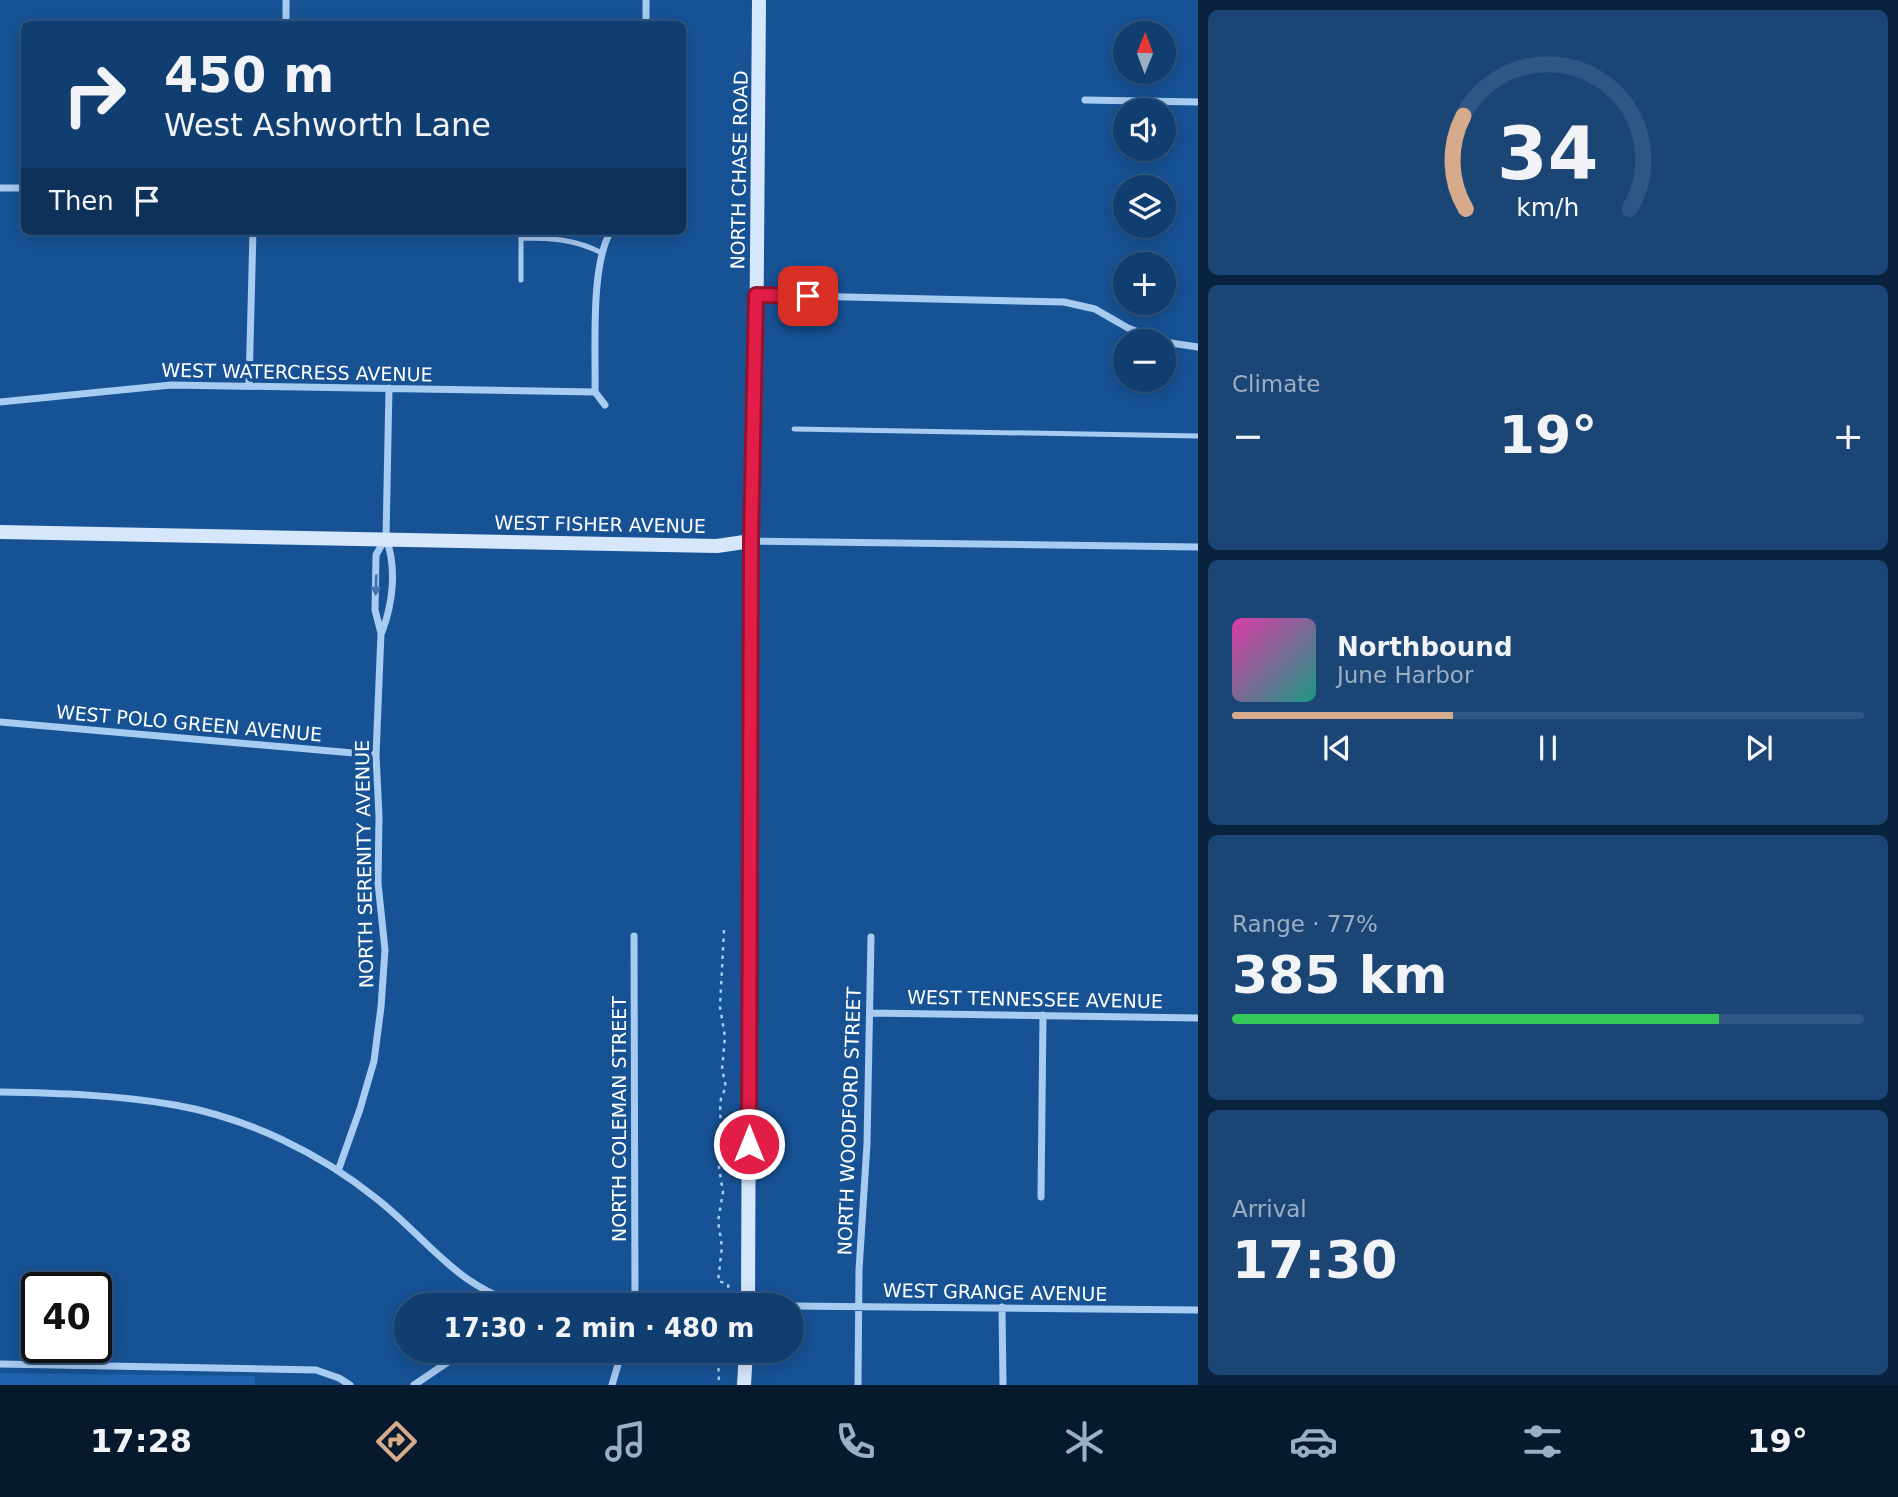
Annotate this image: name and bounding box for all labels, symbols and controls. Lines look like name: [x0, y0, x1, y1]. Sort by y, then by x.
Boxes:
north arrow: [1113, 21, 1176, 84]
map controls: [1113, 21, 1176, 392]
text: 450 m: [164, 47, 334, 104]
icon: right: [49, 49, 140, 140]
street label: NORTH CHASE ROAD: [726, 70, 752, 270]
button: sound: [1113, 98, 1176, 161]
text: West Ashworth Lane: [164, 106, 491, 144]
text: 34: [1497, 111, 1599, 196]
button: layers: [1113, 175, 1176, 238]
icon: arrive: [128, 182, 166, 220]
text: Then: [49, 186, 114, 216]
text: km/h: [1516, 192, 1580, 221]
button: +: [1113, 252, 1176, 315]
pin: [778, 266, 838, 326]
icon: arrive: [789, 277, 827, 315]
button: −: [1113, 329, 1176, 392]
street label: WEST WATERCRESS AVENUE: [161, 359, 433, 385]
text: Climate: [1232, 371, 1321, 397]
text: 19°: [1499, 405, 1597, 465]
text: −: [1232, 414, 1264, 458]
text: +: [1832, 414, 1864, 458]
street label: WEST FISHER AVENUE: [494, 511, 706, 537]
one-way arrow: [370, 574, 381, 596]
text: Northbound: [1337, 632, 1513, 662]
text: June Harbor: [1337, 662, 1473, 688]
street label: WEST POLO GREEN AVENUE: [55, 700, 323, 746]
icon: previous: [1318, 729, 1356, 767]
icon: pause: [1529, 729, 1567, 767]
icon: next: [1740, 729, 1778, 767]
street label: NORTH SERENITY AVENUE: [351, 740, 377, 988]
text: Range · 77%: [1232, 911, 1378, 937]
text: 385 km: [1232, 945, 1447, 1005]
street label: NORTH WOODFORD STREET: [833, 986, 865, 1256]
street label: WEST TENNESSEE AVENUE: [907, 986, 1163, 1012]
street label: NORTH COLEMAN STREET: [608, 996, 630, 1242]
position arrow: [712, 1107, 786, 1181]
text: Arrival: [1232, 1196, 1307, 1222]
text: 17:30: [1232, 1230, 1398, 1290]
speed limit sign: 40: [21, 1272, 112, 1363]
street label: WEST GRANGE AVENUE: [883, 1279, 1107, 1305]
text: 17:30 · 2 min · 480 m: [444, 1313, 754, 1343]
icon: directions: [372, 1417, 421, 1466]
icon: music: [601, 1417, 650, 1466]
icon: phone: [831, 1417, 880, 1466]
icon: climate: [1060, 1417, 1109, 1466]
icon: car: [1289, 1417, 1338, 1466]
icon: filters: [1518, 1417, 1567, 1466]
text: 17:28: [90, 1422, 192, 1460]
text: 19°: [1747, 1422, 1808, 1460]

